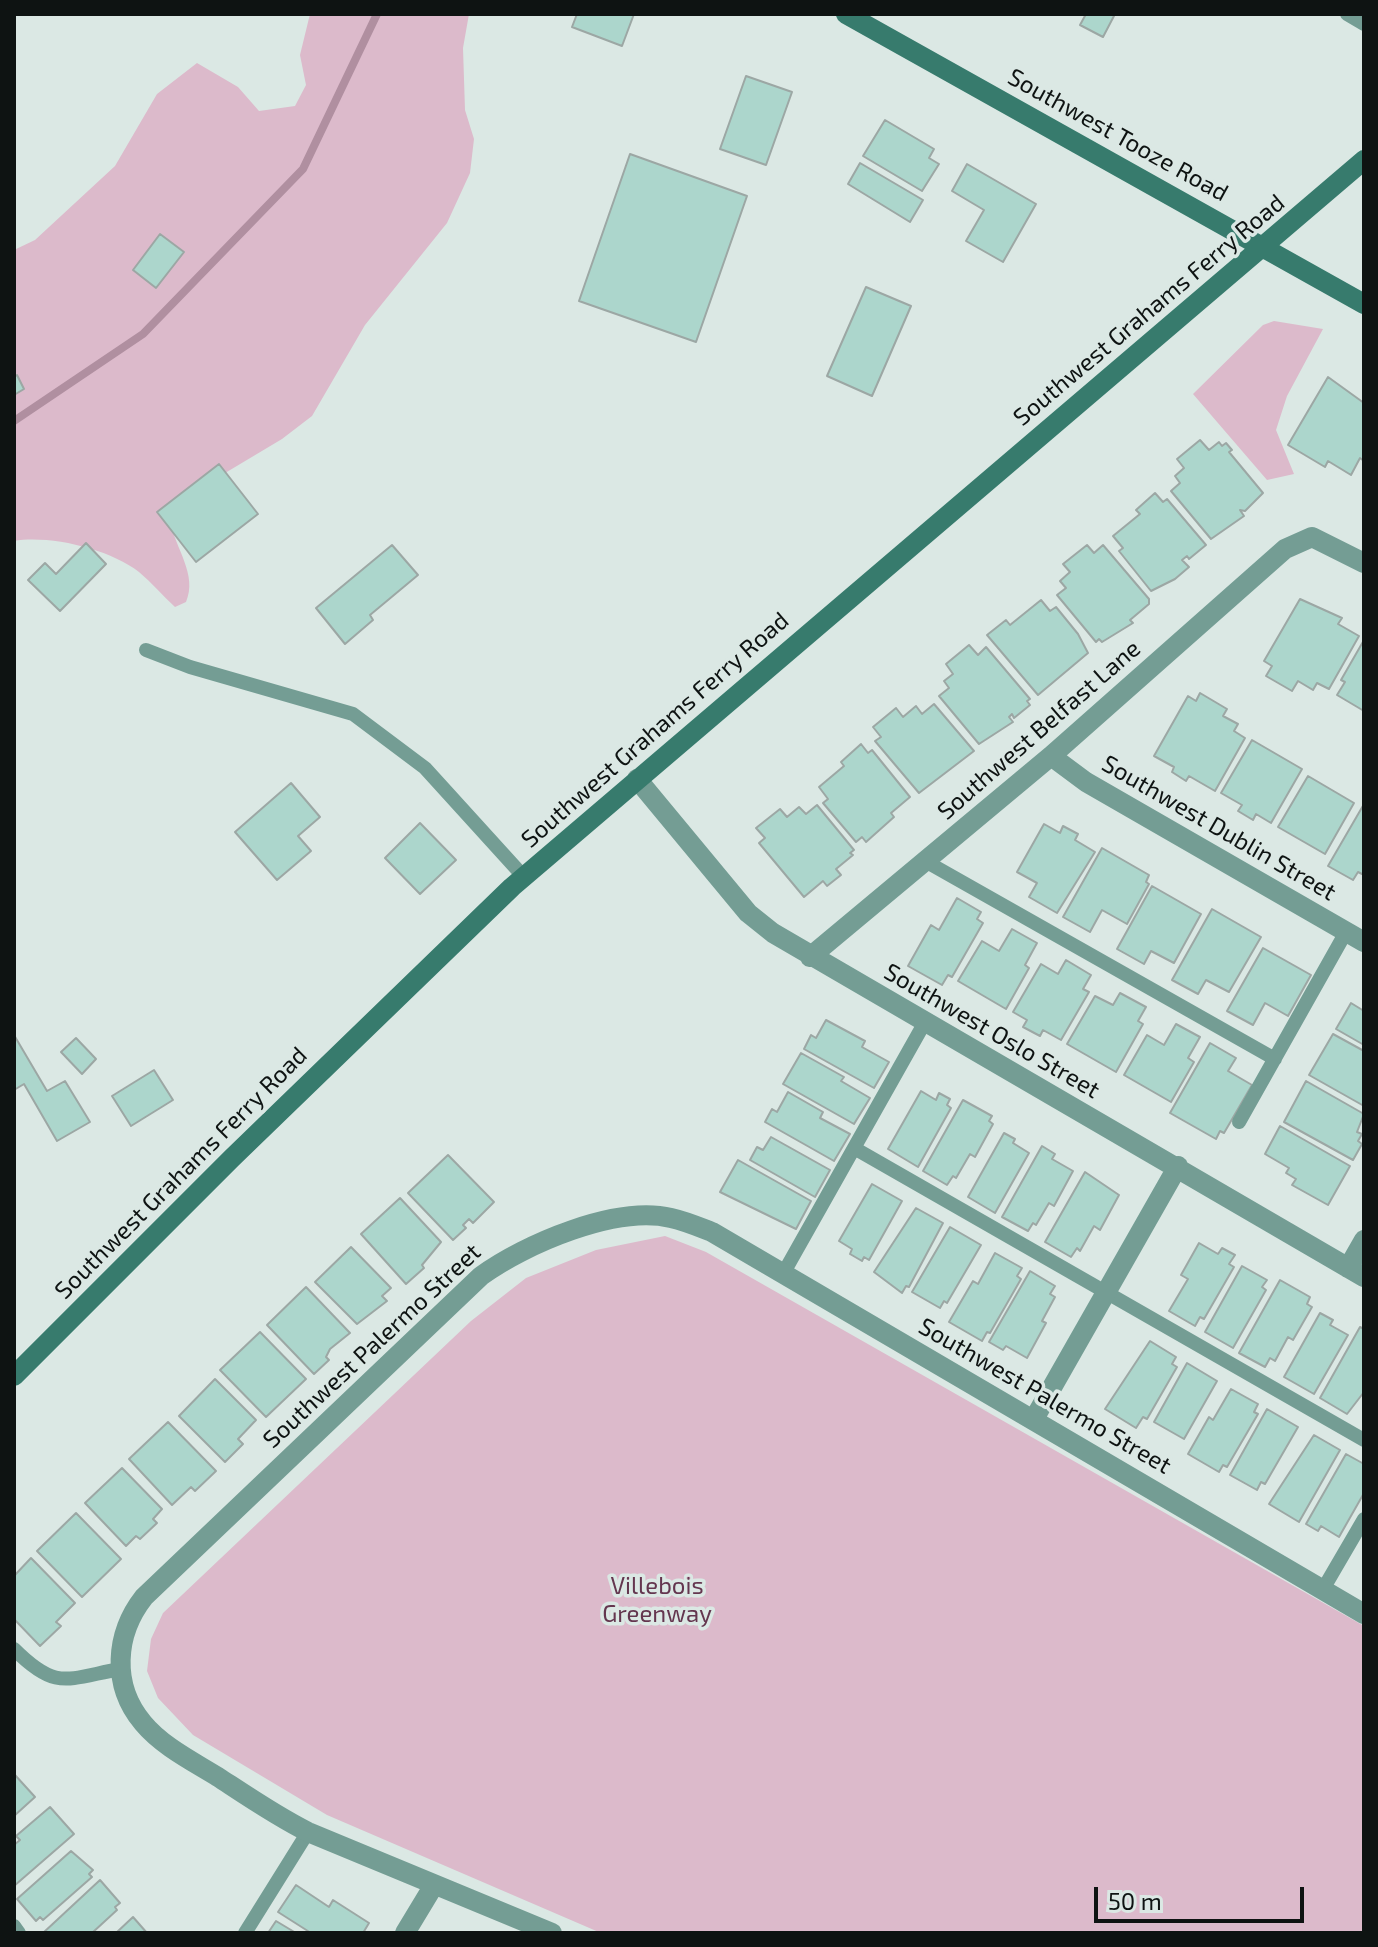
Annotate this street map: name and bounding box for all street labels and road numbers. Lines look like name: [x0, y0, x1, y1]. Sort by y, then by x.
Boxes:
street label: Southwest Tooze Road: [1003, 62, 1233, 208]
street label: Southwest Grahams Ferry Road: [1008, 188, 1290, 432]
street label: Southwest Grahams Ferry Road: [515, 606, 795, 854]
street label: Southwest Belfast Lane: [932, 634, 1146, 826]
street label: Southwest Dublin Street: [1097, 749, 1341, 907]
street label: Southwest Oslo Street: [879, 957, 1105, 1105]
street label: Southwest Grahams Ferry Road: [49, 1041, 313, 1305]
street label: Southwest Palermo Street: [257, 1238, 487, 1454]
street label: Southwest Palermo Street: [914, 1312, 1176, 1480]

